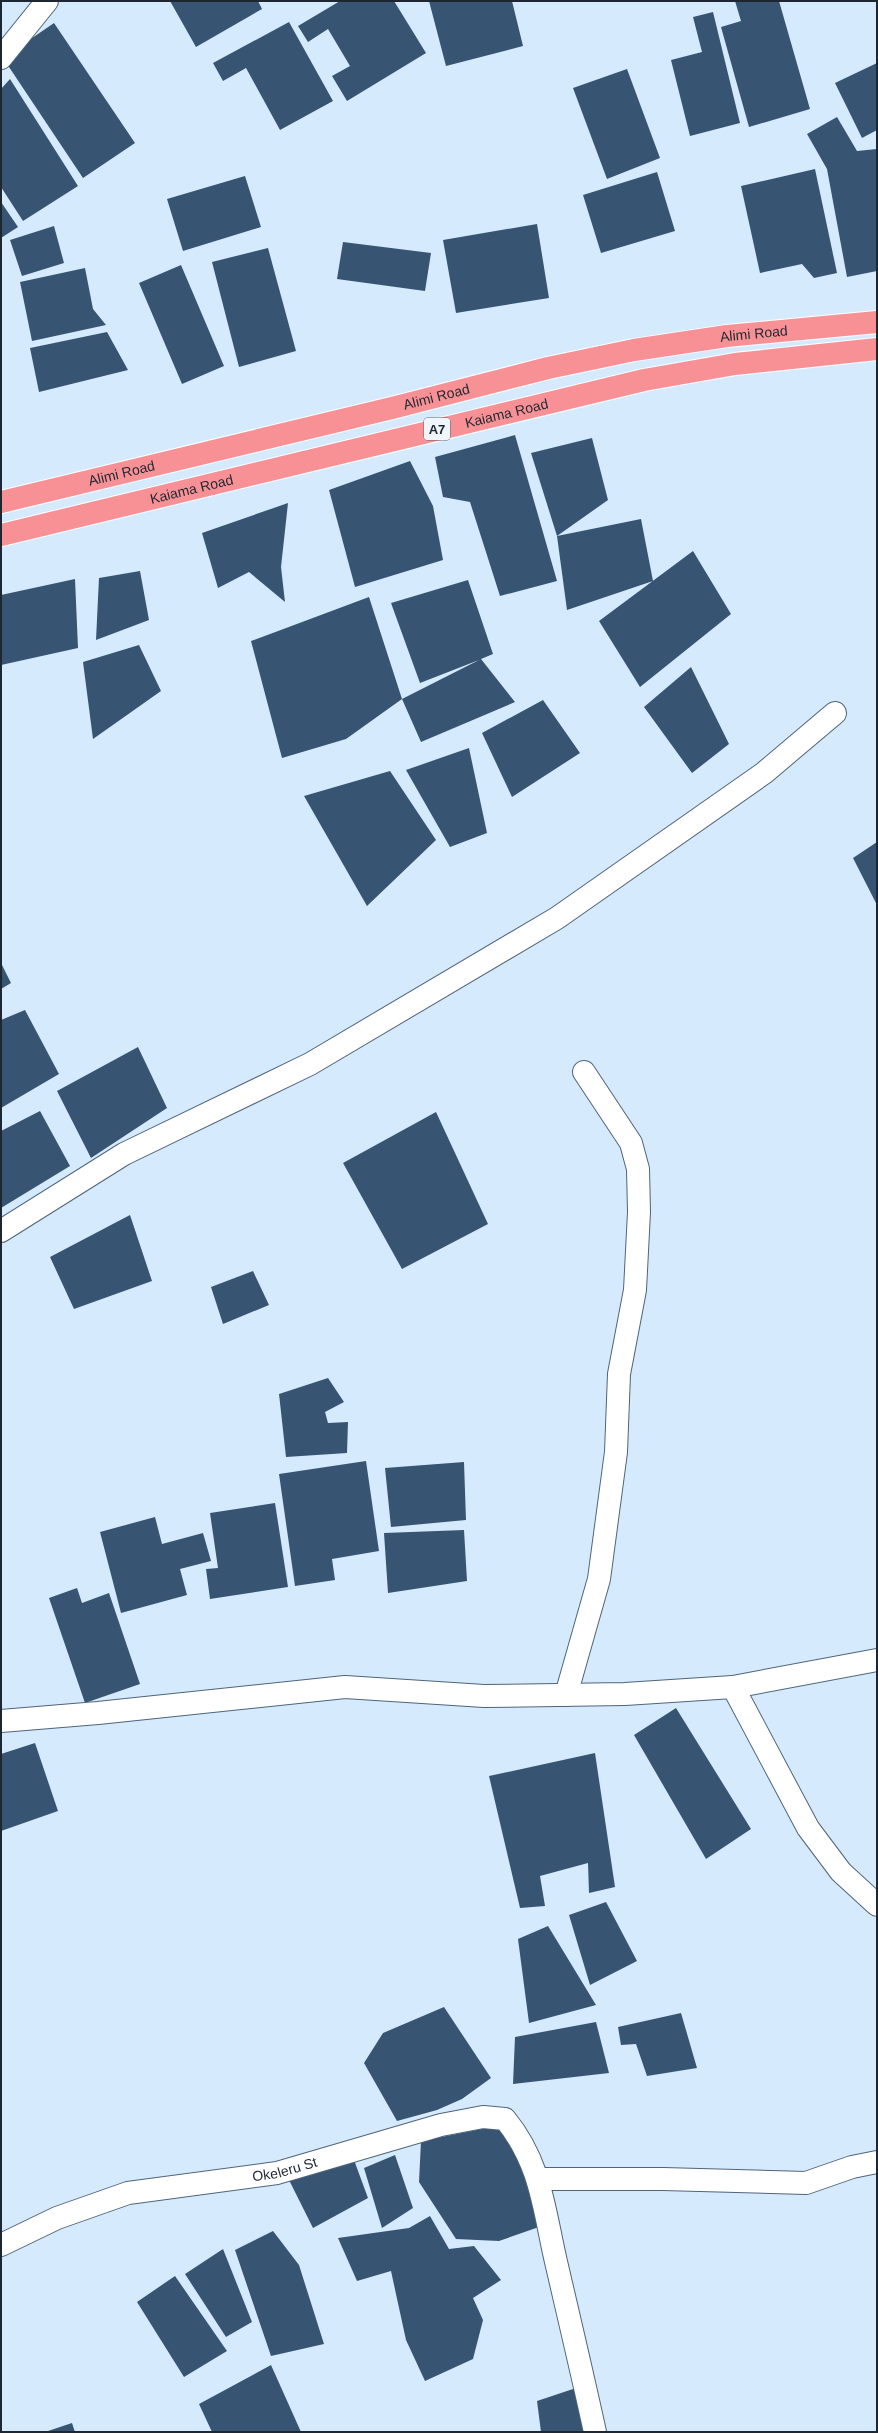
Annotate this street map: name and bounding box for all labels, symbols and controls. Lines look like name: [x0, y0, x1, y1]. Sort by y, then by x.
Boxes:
street label: Alimi Road: [719, 322, 788, 345]
street label: Alimi Road: [402, 380, 471, 413]
street label: Kaiama Road: [463, 395, 550, 431]
road number: A7: [424, 418, 450, 440]
street label: Alimi Road: [87, 457, 156, 489]
street label: Kaiama Road: [148, 471, 235, 507]
street label: Okeleru St: [251, 2154, 319, 2184]

